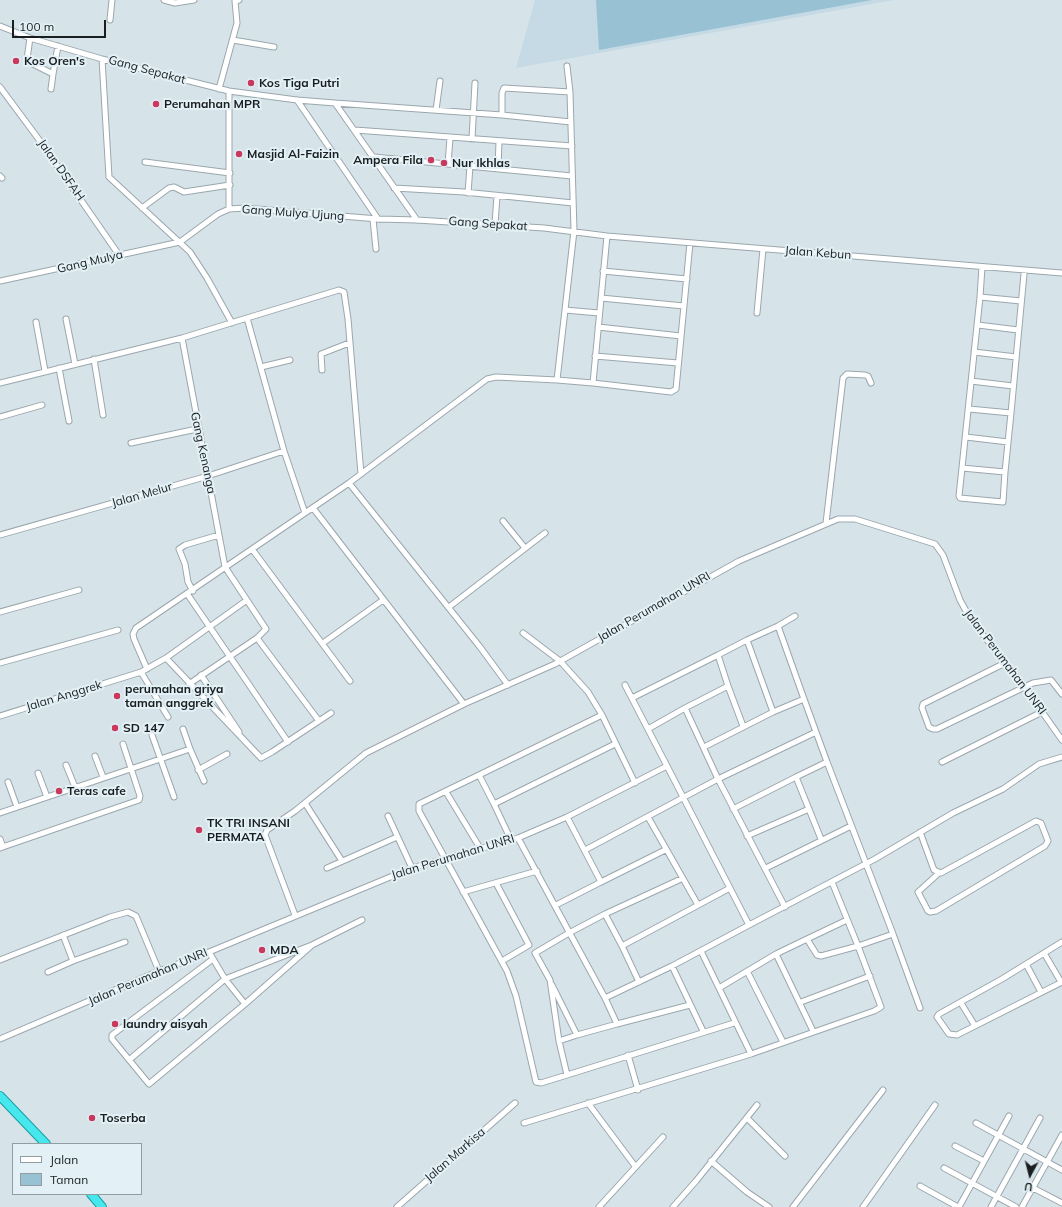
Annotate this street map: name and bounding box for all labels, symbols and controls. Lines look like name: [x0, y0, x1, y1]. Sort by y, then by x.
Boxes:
scale bar: [14, 12, 108, 38]
text: 100 m: [19, 19, 54, 34]
street label: Gang Sepakat: [107, 53, 187, 87]
place label: Kos Oren's: [24, 54, 85, 68]
marker: Kos Oren's: [11, 56, 21, 66]
place label: Kos Tiga Putri: [259, 76, 339, 90]
marker: Kos Tiga Putri: [246, 78, 256, 88]
place label: Perumahan MPR: [164, 97, 260, 111]
marker: Perumahan MPR: [151, 99, 161, 109]
street label: Jalan DSFAH: [34, 136, 88, 204]
place label: Masjid Al-Faizin: [247, 147, 339, 161]
marker: Masjid Al-Faizin: [234, 149, 244, 159]
place label: Ampera Fila: [353, 153, 423, 167]
marker: Ampera Fila: [426, 155, 436, 165]
place label: Nur Ikhlas: [452, 156, 510, 170]
marker: Nur Ikhlas: [439, 158, 449, 168]
street label: Gang Mulya Ujung: [241, 202, 345, 224]
street label: Gang Sepakat: [448, 214, 528, 234]
street label: Jalan Kebun: [784, 243, 852, 263]
street label: Gang Mulya: [56, 247, 124, 277]
street label: Gang Kenanga: [187, 411, 219, 495]
street label: Jalan Melur: [110, 479, 174, 511]
street label: Jalan Perumahan UNRI: [595, 569, 713, 645]
street label: Jalan Perumahan UNRI: [961, 607, 1049, 717]
street label: Jalan Anggrek: [24, 678, 104, 714]
place label: perumahan griya taman anggrek: [125, 682, 223, 710]
marker: perumahan griya taman anggrek: [112, 691, 122, 701]
place label: SD 147: [123, 721, 165, 735]
marker: SD 147: [110, 723, 120, 733]
place label: Teras cafe: [67, 784, 126, 798]
marker: Teras cafe: [54, 786, 64, 796]
place label: TK TRI INSANI PERMATA: [207, 816, 290, 844]
marker: TK TRI INSANI PERMATA: [194, 825, 204, 835]
street label: Jalan Perumahan UNRI: [390, 831, 516, 883]
place label: MDA: [270, 943, 298, 957]
street label: Jalan Perumahan UNRI: [86, 945, 210, 1009]
marker: MDA: [257, 945, 267, 955]
place label: laundry aisyah: [123, 1017, 208, 1031]
marker: laundry aisyah: [110, 1019, 120, 1029]
place label: Toserba: [100, 1111, 146, 1125]
marker: Toserba: [87, 1113, 97, 1123]
street label: Jalan Markisa: [422, 1125, 488, 1185]
legend: [12, 1143, 142, 1195]
text: Jalan: [50, 1152, 78, 1167]
north arrow: [1010, 1155, 1050, 1195]
text: Taman: [50, 1172, 88, 1187]
text: U: [1024, 1179, 1033, 1194]

